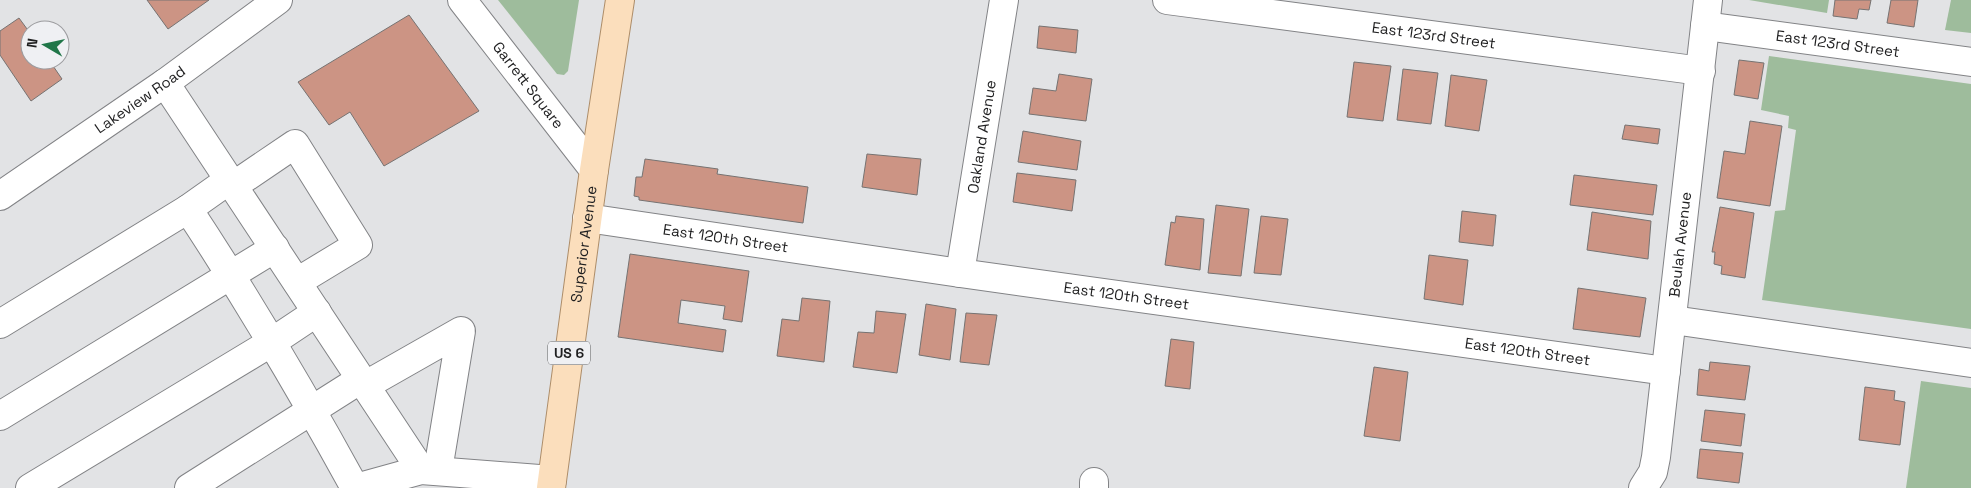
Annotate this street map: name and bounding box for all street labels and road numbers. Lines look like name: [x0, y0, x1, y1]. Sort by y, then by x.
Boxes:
street label: East 123rd Street: [1371, 17, 1497, 53]
street label: East 123rd Street: [1775, 26, 1901, 61]
street label: Garrett Square: [489, 38, 568, 132]
street label: Lakeview Road: [91, 61, 189, 137]
street label: Oakland Avenue: [963, 78, 1000, 195]
street label: Superior Avenue: [566, 184, 601, 304]
street label: Beulah Avenue: [1664, 191, 1695, 298]
street label: East 120th Street: [662, 219, 790, 257]
street label: East 120th Street: [1063, 278, 1190, 314]
street label: East 120th Street: [1464, 333, 1592, 369]
road number: US 6: [548, 342, 590, 364]

